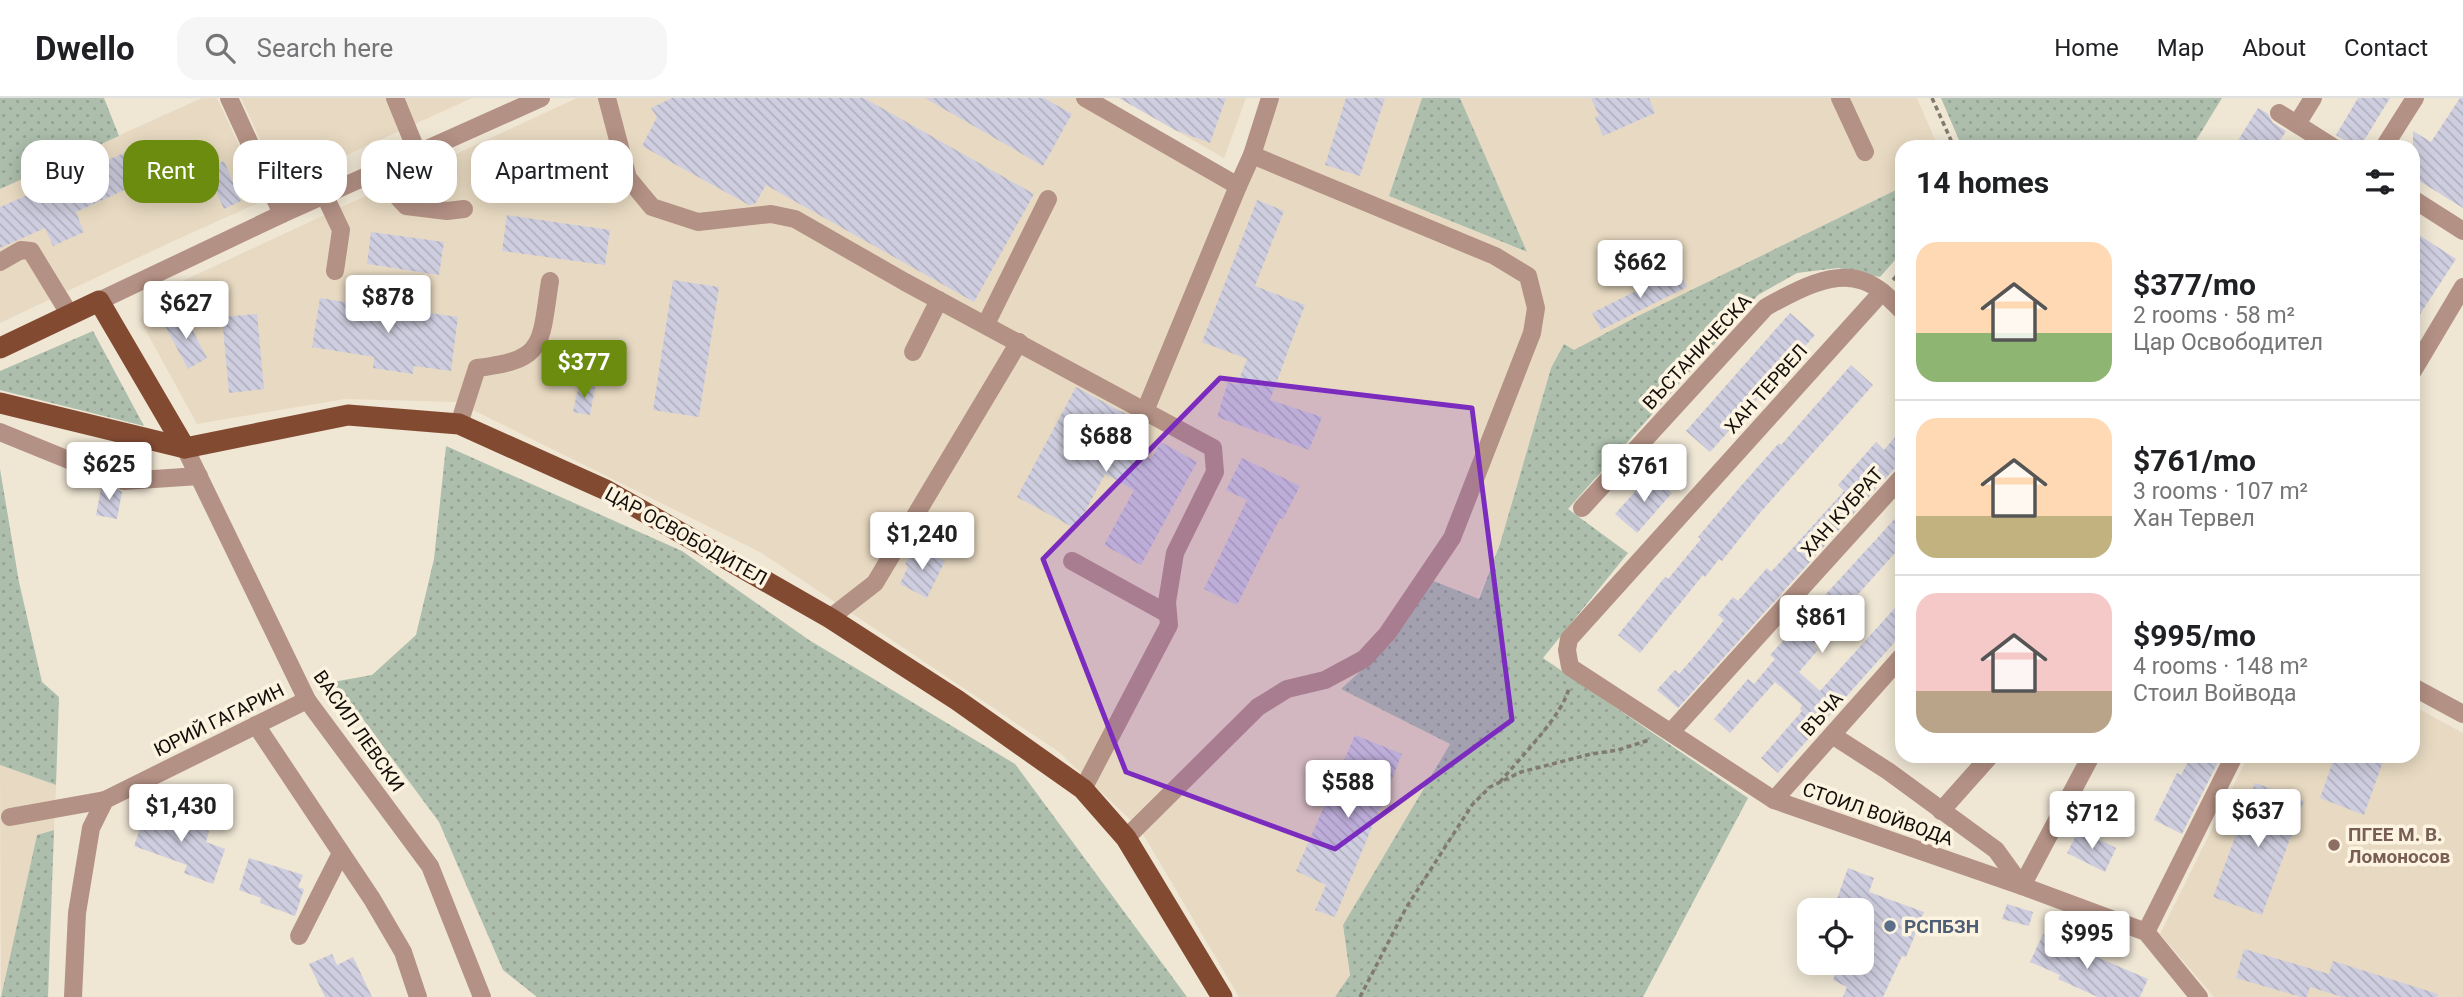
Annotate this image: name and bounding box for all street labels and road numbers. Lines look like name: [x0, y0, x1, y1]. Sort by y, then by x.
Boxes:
street label: ВЪСТАНИЧЕСКА: [1638, 289, 1757, 414]
street label: ХАН ТЕРВЕЛ: [1720, 340, 1812, 438]
street label: ХАН КУБРАТ: [1796, 463, 1888, 561]
street label: ЦАР ОСВОБОДИТЕЛ: [601, 482, 771, 590]
street label: ВАСИЛ ЛЕВСКИ: [309, 666, 409, 796]
street label: ЮРИЙ ГАГАРИН: [150, 678, 288, 762]
street label: ВЪЧА: [1796, 687, 1848, 741]
street label: СТОИЛ ВОЙВОДА: [1800, 777, 1957, 851]

